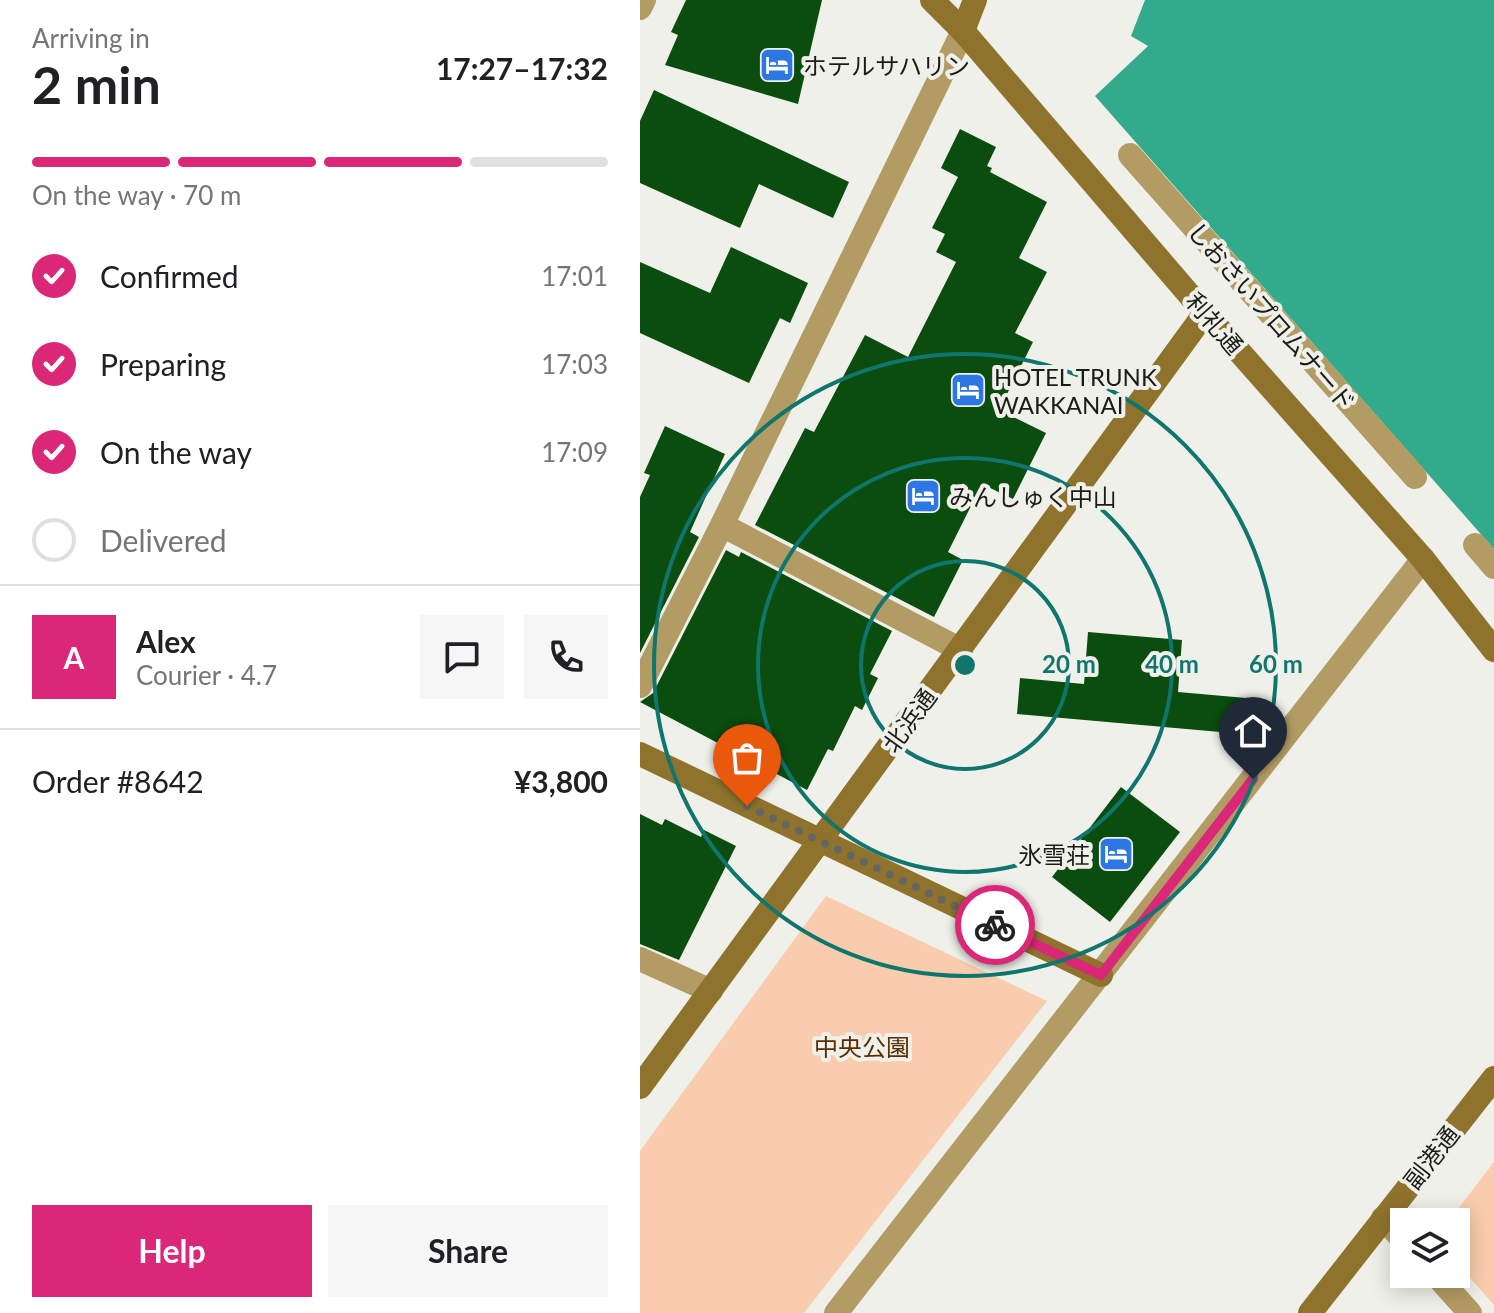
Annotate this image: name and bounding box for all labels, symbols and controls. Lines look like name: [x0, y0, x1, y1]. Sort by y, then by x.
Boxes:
text: Arriving in: [32, 22, 150, 54]
hotel icon: ホテルサハリン: [758, 46, 796, 84]
text: 17:27–17:32: [436, 50, 608, 86]
place label: ホテルサハリン: [803, 51, 970, 80]
text: 2 min: [32, 53, 161, 115]
text: On the way · 70 m: [32, 179, 241, 211]
street label: しおさいプロムナード: [1182, 216, 1362, 416]
icon: check: [32, 254, 76, 298]
text: Confirmed: [100, 258, 239, 294]
text: 17:01: [541, 260, 608, 292]
street label: 利礼通: [1180, 286, 1250, 360]
icon: check: [32, 342, 76, 386]
text: Preparing: [100, 346, 226, 382]
text: 17:03: [541, 348, 608, 380]
place label: HOTEL TRUNK WAKKANAI: [994, 362, 1157, 419]
hotel icon: HOTEL TRUNK WAKKANAI: [949, 371, 987, 409]
icon: check: [32, 430, 76, 474]
text: On the way: [100, 434, 252, 470]
text: 17:09: [541, 436, 608, 468]
hotel icon: みんしゅく中山: [904, 477, 942, 515]
place label: みんしゅく中山: [949, 482, 1117, 511]
text: Delivered: [100, 522, 227, 558]
button: chat: [420, 615, 504, 699]
button: phone: [524, 615, 608, 699]
text: Alex: [136, 623, 196, 659]
text: A: [64, 639, 84, 675]
text: 20 m: [1042, 649, 1096, 678]
text: 40 m: [1145, 649, 1199, 678]
text: 60 m: [1249, 649, 1303, 678]
centre of rings: [951, 651, 979, 679]
text: Courier · 4.7: [136, 659, 277, 691]
street label: 北浜通: [876, 682, 942, 758]
pin: [1219, 697, 1287, 779]
icon: home: [1231, 709, 1275, 753]
pin: [713, 724, 781, 806]
icon: bag: [725, 736, 769, 780]
text: Order #8642: [32, 763, 204, 799]
text: ¥3,800: [514, 763, 608, 799]
hotel icon: 氷雪荘: [1097, 835, 1135, 873]
place label: 氷雪荘: [1018, 840, 1090, 869]
courier: [955, 885, 1035, 965]
icon: bike: [973, 903, 1017, 947]
park label: 中央公園: [814, 1032, 910, 1061]
street label: 副港通: [1397, 1120, 1465, 1194]
button: Help: [32, 1205, 312, 1297]
button: Share: [328, 1205, 608, 1297]
map controls: [1390, 1208, 1470, 1288]
button: layers: [1390, 1208, 1470, 1288]

